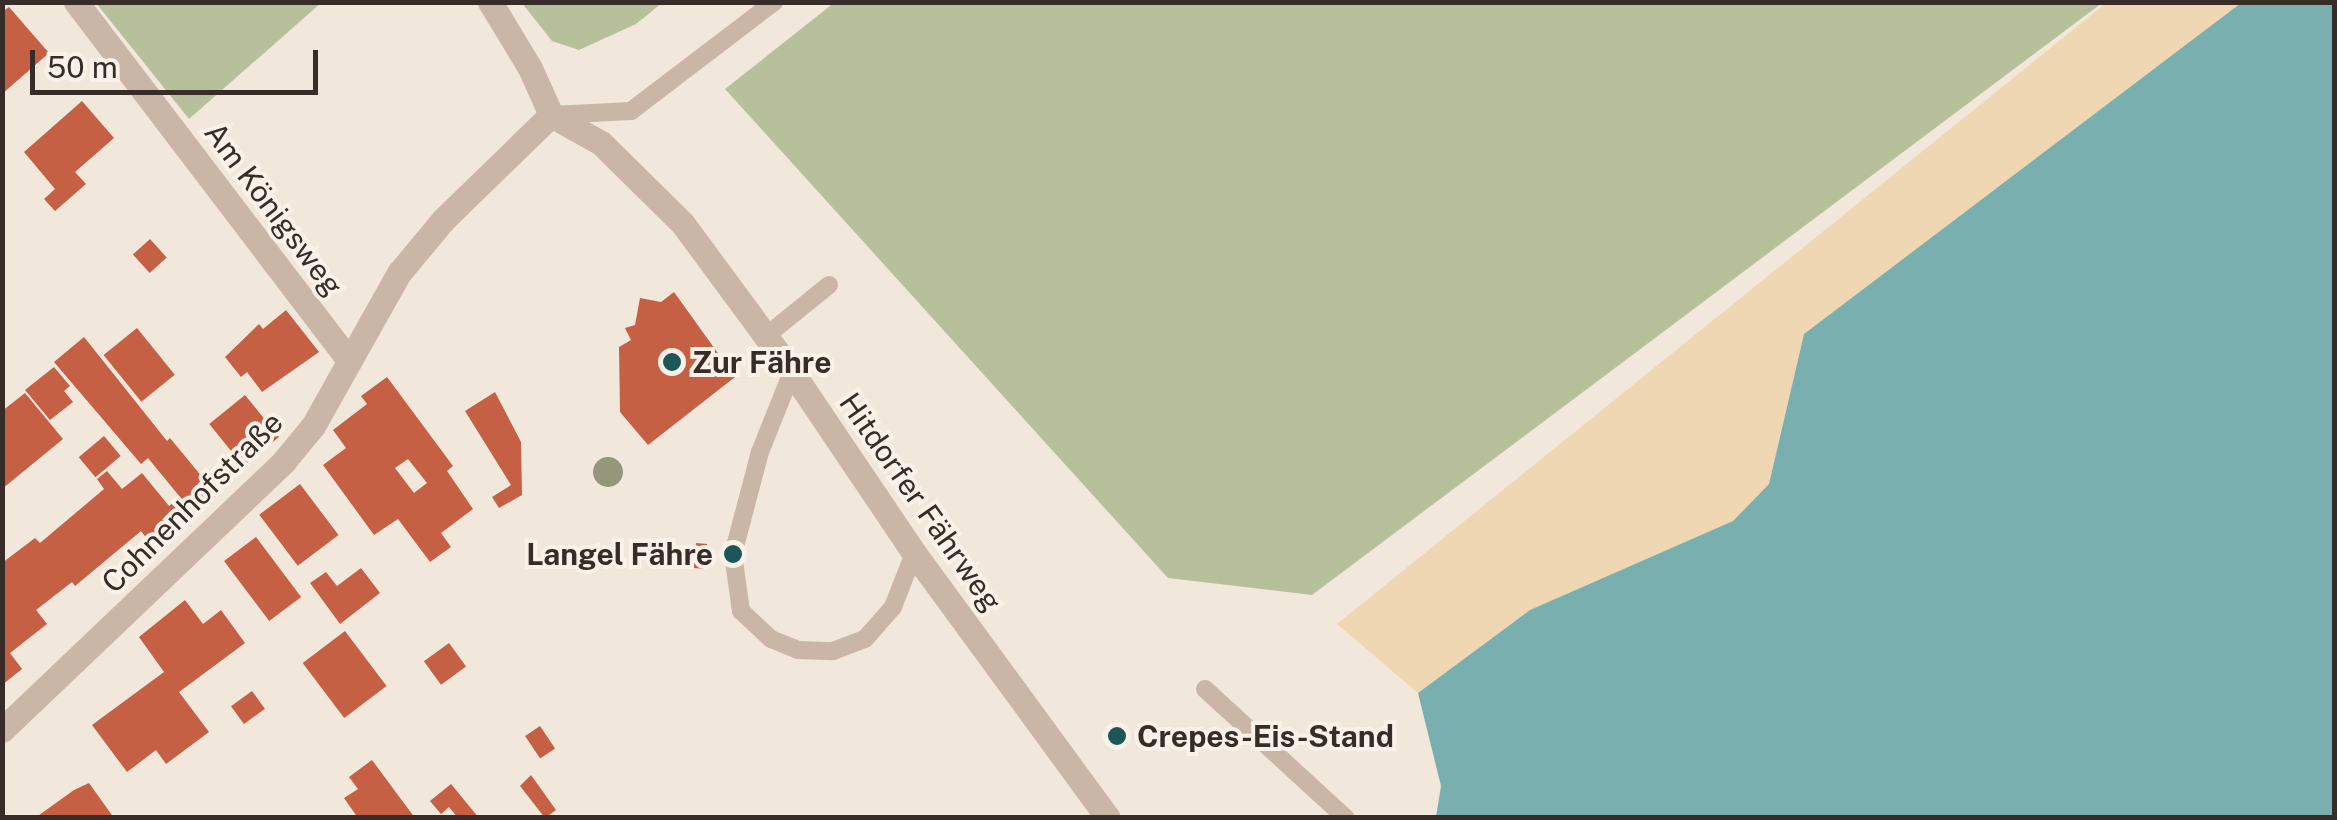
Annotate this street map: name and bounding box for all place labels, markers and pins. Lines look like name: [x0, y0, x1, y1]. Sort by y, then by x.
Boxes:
place label: Zur Fähre: [692, 344, 831, 380]
marker: Zur Fähre: [661, 351, 683, 373]
place label: Langel Fähre: [526, 536, 713, 572]
marker: Langel Fähre: [722, 543, 744, 565]
place label: Crepes-Eis-Stand: [1137, 718, 1394, 754]
marker: Crepes-Eis-Stand: [1106, 725, 1128, 747]

